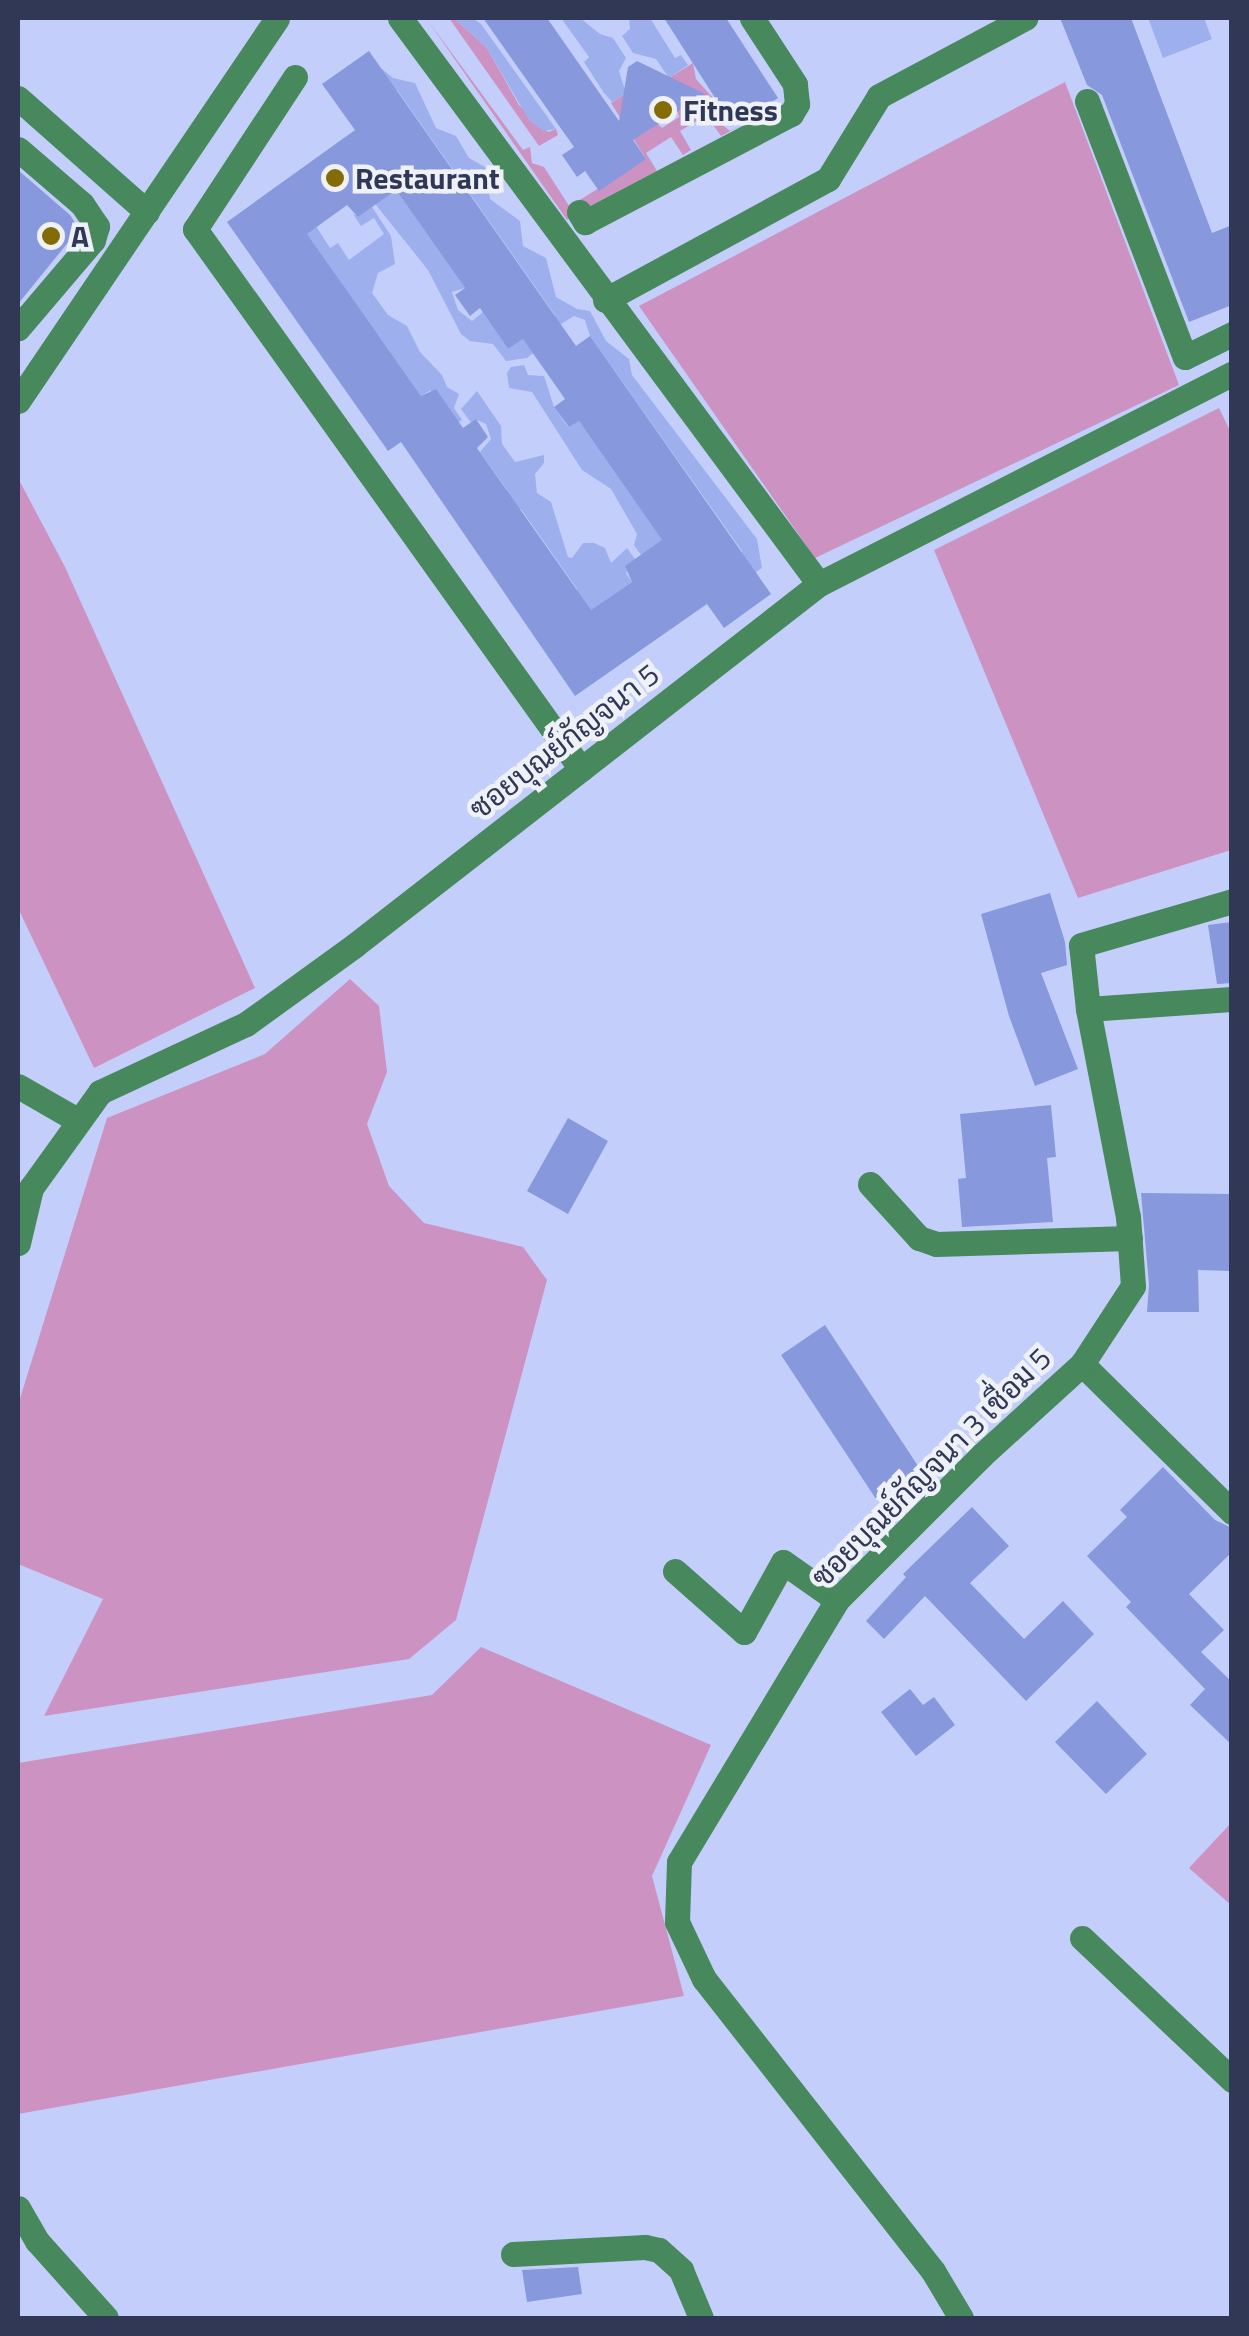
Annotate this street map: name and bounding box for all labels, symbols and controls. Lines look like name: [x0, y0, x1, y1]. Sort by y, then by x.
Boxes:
place label: Fitness: [683, 92, 778, 128]
marker: Fitness: [652, 99, 674, 121]
place label: Restaurant: [355, 160, 500, 196]
marker: Restaurant: [324, 167, 346, 189]
place label: A: [71, 218, 89, 254]
marker: A: [40, 225, 62, 247]
street label: ซอยบุณย์กัญจนา 5: [462, 656, 666, 826]
street label: ซอยบุณย์กัญจนา 3 เชื่อม 5: [804, 1340, 1058, 1594]

